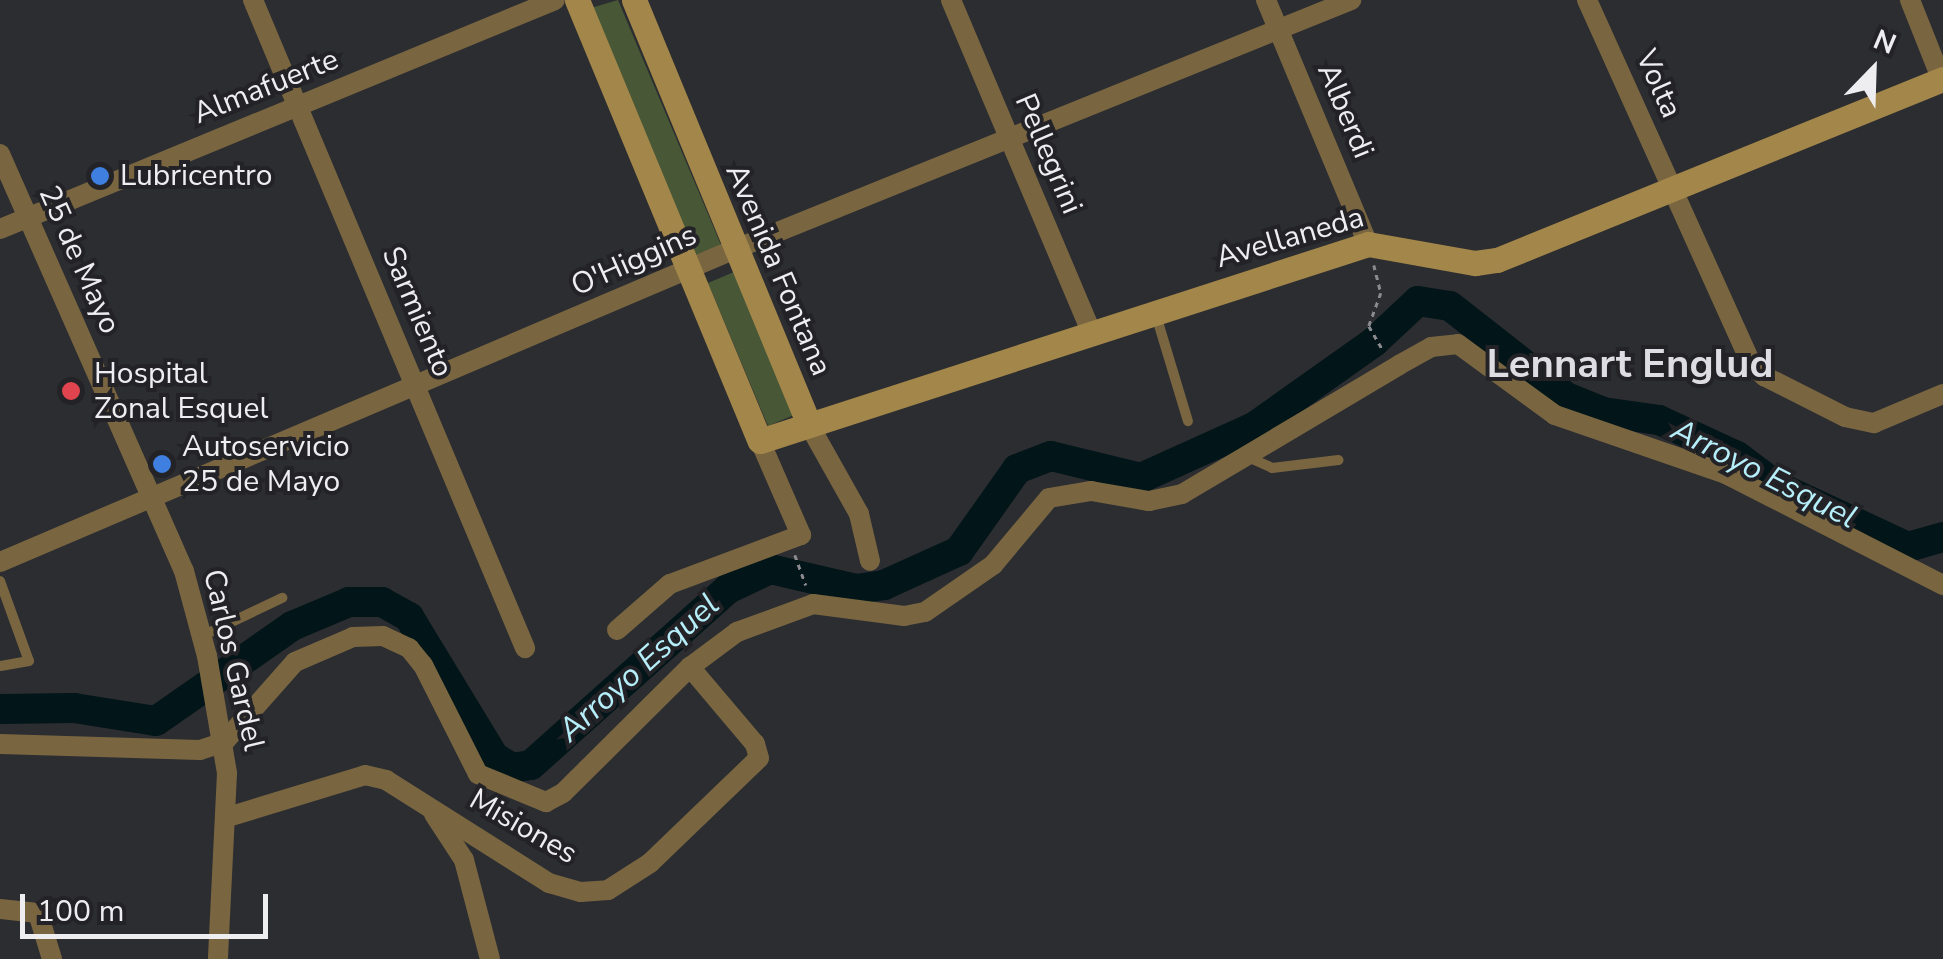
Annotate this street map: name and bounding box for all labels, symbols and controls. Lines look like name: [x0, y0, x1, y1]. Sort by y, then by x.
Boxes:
north arrow: [1823, 20, 1923, 120]
text: N: [1868, 21, 1902, 64]
street label: Almafuerte: [188, 42, 344, 132]
street label: Volta: [1627, 44, 1689, 124]
street label: Alberdi: [1309, 58, 1381, 164]
street label: Pellegrini: [1007, 88, 1089, 220]
place label: Lubricentro: [120, 158, 272, 194]
street label: Avenida Fontana: [717, 159, 839, 381]
marker: Lubricentro: [89, 165, 111, 187]
street label: 25 de Mayo: [30, 180, 128, 340]
street label: Avellaneda: [1212, 200, 1368, 276]
street label: O'Higgins: [566, 218, 702, 304]
street label: Sarmiento: [374, 242, 460, 382]
district label: Lennart Englud: [1487, 340, 1773, 388]
place label: Hospital Zonal Esquel: [94, 356, 268, 426]
marker: Hospital Zonal Esquel: [58, 378, 84, 404]
water label: Arroyo Esquel: [1665, 411, 1863, 537]
place label: Autoservicio 25 de Mayo: [182, 429, 350, 500]
marker: Autoservicio 25 de Mayo: [151, 453, 173, 475]
street label: Carlos Gardel: [195, 566, 271, 754]
water label: Arroyo Esquel: [551, 586, 727, 750]
street label: Misiones: [463, 782, 583, 872]
scale bar: [25, 874, 272, 936]
text: 100 m: [37, 891, 124, 932]

